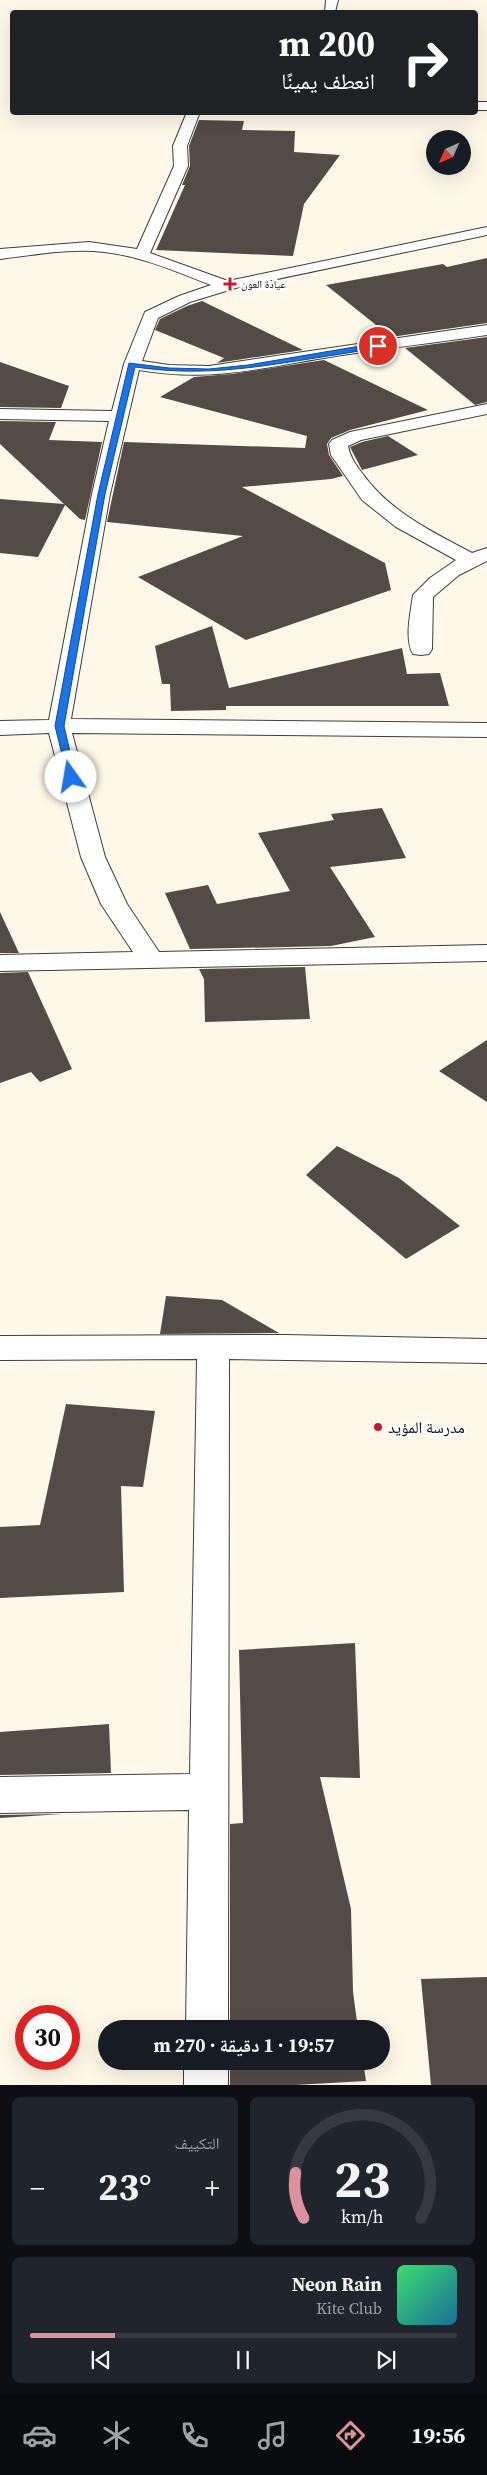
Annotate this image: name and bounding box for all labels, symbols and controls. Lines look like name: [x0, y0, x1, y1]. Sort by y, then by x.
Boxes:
text: 200 m: [279, 20, 375, 68]
icon: right: [393, 30, 458, 95]
text: انعطف يمينًا: [281, 66, 375, 96]
north arrow: [426, 130, 471, 175]
map controls: [426, 130, 471, 175]
marker: عيادة العون: [223, 277, 237, 291]
place label: عيادة العون: [241, 277, 286, 292]
pin: [357, 325, 399, 367]
icon: arrive: [364, 332, 392, 360]
position arrow: [44, 750, 96, 802]
place label: مدرسة المؤيد: [388, 1416, 465, 1438]
marker: مدرسة المؤيد: [372, 1421, 384, 1433]
speed limit sign: 30: [15, 2005, 80, 2070]
text: 19:57 · 1 دقيقة · 270 m: [153, 2032, 335, 2058]
text: التكييف: [175, 2132, 220, 2154]
text: 23: [334, 2143, 390, 2214]
text: 23°: [98, 2161, 152, 2213]
text: −: [30, 2169, 45, 2207]
text: +: [205, 2169, 220, 2207]
text: km/h: [341, 2204, 384, 2229]
text: Neon Rain: [292, 2271, 382, 2297]
text: Kite Club: [316, 2297, 382, 2319]
icon: previous: [87, 2346, 115, 2374]
icon: pause: [229, 2346, 257, 2374]
icon: next: [372, 2346, 400, 2374]
icon: car: [22, 2418, 57, 2453]
icon: climate: [99, 2418, 134, 2453]
icon: phone: [177, 2418, 212, 2453]
icon: music: [255, 2418, 290, 2453]
icon: directions: [333, 2418, 368, 2453]
text: 19:56: [411, 2420, 466, 2450]

